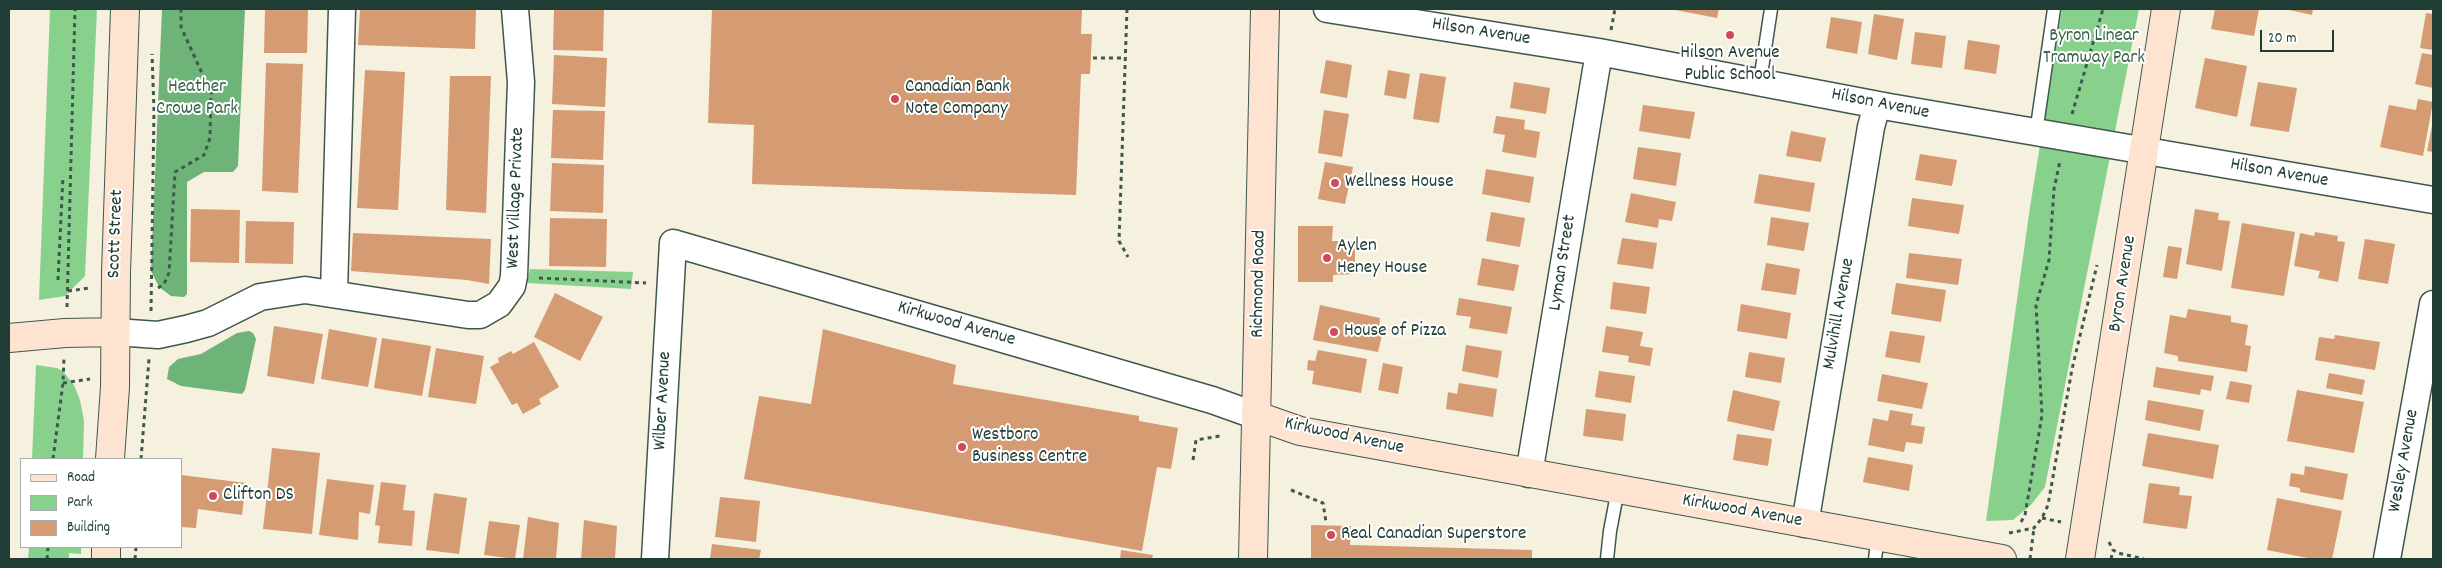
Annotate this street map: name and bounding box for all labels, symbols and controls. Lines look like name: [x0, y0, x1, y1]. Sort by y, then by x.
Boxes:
street label: Hilson Avenue: [1430, 14, 1532, 52]
scale bar: [2262, 20, 2336, 52]
park label: Byron Linear Tramway Park: [2043, 26, 2145, 70]
text: 20 m: [2268, 28, 2296, 50]
marker: Hilson Avenue Public School: [1724, 29, 1736, 41]
place label: Hilson Avenue Public School: [1680, 43, 1780, 87]
park label: Heather Crowe Park: [156, 77, 238, 121]
place label: Canadian Bank Note Company: [905, 77, 1010, 121]
street label: Hilson Avenue: [1829, 84, 1931, 126]
marker: Canadian Bank Note Company: [889, 93, 901, 105]
street label: West Village Private: [503, 127, 531, 269]
street label: Hilson Avenue: [2228, 154, 2330, 194]
place label: Wellness House: [1345, 172, 1454, 194]
marker: Wellness House: [1329, 177, 1341, 189]
street label: Scott Street: [104, 189, 130, 279]
street label: Lyman Street: [1545, 213, 1583, 313]
street label: Richmond Road: [1248, 230, 1272, 338]
street label: Byron Avenue: [2105, 234, 2143, 334]
place label: Aylen Heney House: [1337, 236, 1427, 280]
marker: Aylen Heney House: [1321, 252, 1333, 264]
street label: Mulvihill Avenue: [1819, 256, 1861, 372]
street label: Kirkwood Avenue: [894, 297, 1018, 353]
place label: House of Pizza: [1344, 321, 1446, 343]
marker: House of Pizza: [1328, 326, 1340, 338]
street label: Wilber Avenue: [650, 351, 678, 451]
street label: Wesley Avenue: [2385, 408, 2425, 514]
street label: Kirkwood Avenue: [1282, 413, 1406, 461]
place label: Westboro Business Centre: [972, 425, 1087, 469]
marker: Westboro Business Centre: [956, 441, 968, 453]
legend: [20, 458, 182, 548]
text: Road: [67, 467, 95, 489]
place label: Clifton DS: [223, 485, 294, 507]
marker: Clifton DS: [207, 490, 219, 502]
street label: Kirkwood Avenue: [1680, 490, 1804, 534]
text: Park: [67, 492, 93, 514]
text: Building: [67, 517, 110, 539]
place label: Real Canadian Superstore: [1341, 524, 1526, 546]
marker: Real Canadian Superstore: [1325, 529, 1337, 541]

